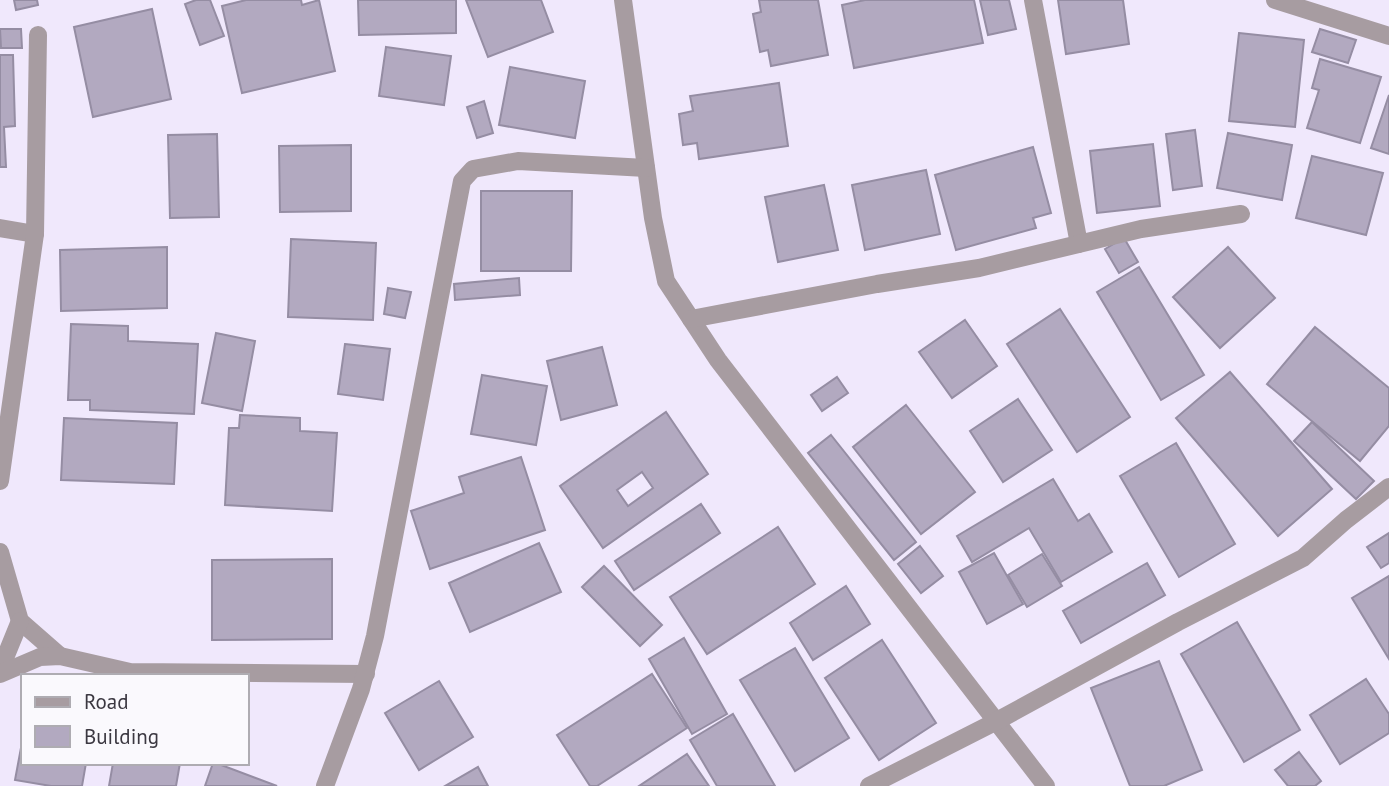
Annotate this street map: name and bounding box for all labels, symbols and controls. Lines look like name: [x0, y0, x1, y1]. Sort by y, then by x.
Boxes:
legend: [21, 674, 248, 765]
text: Road: [84, 688, 128, 715]
text: Building: [84, 723, 159, 750]

